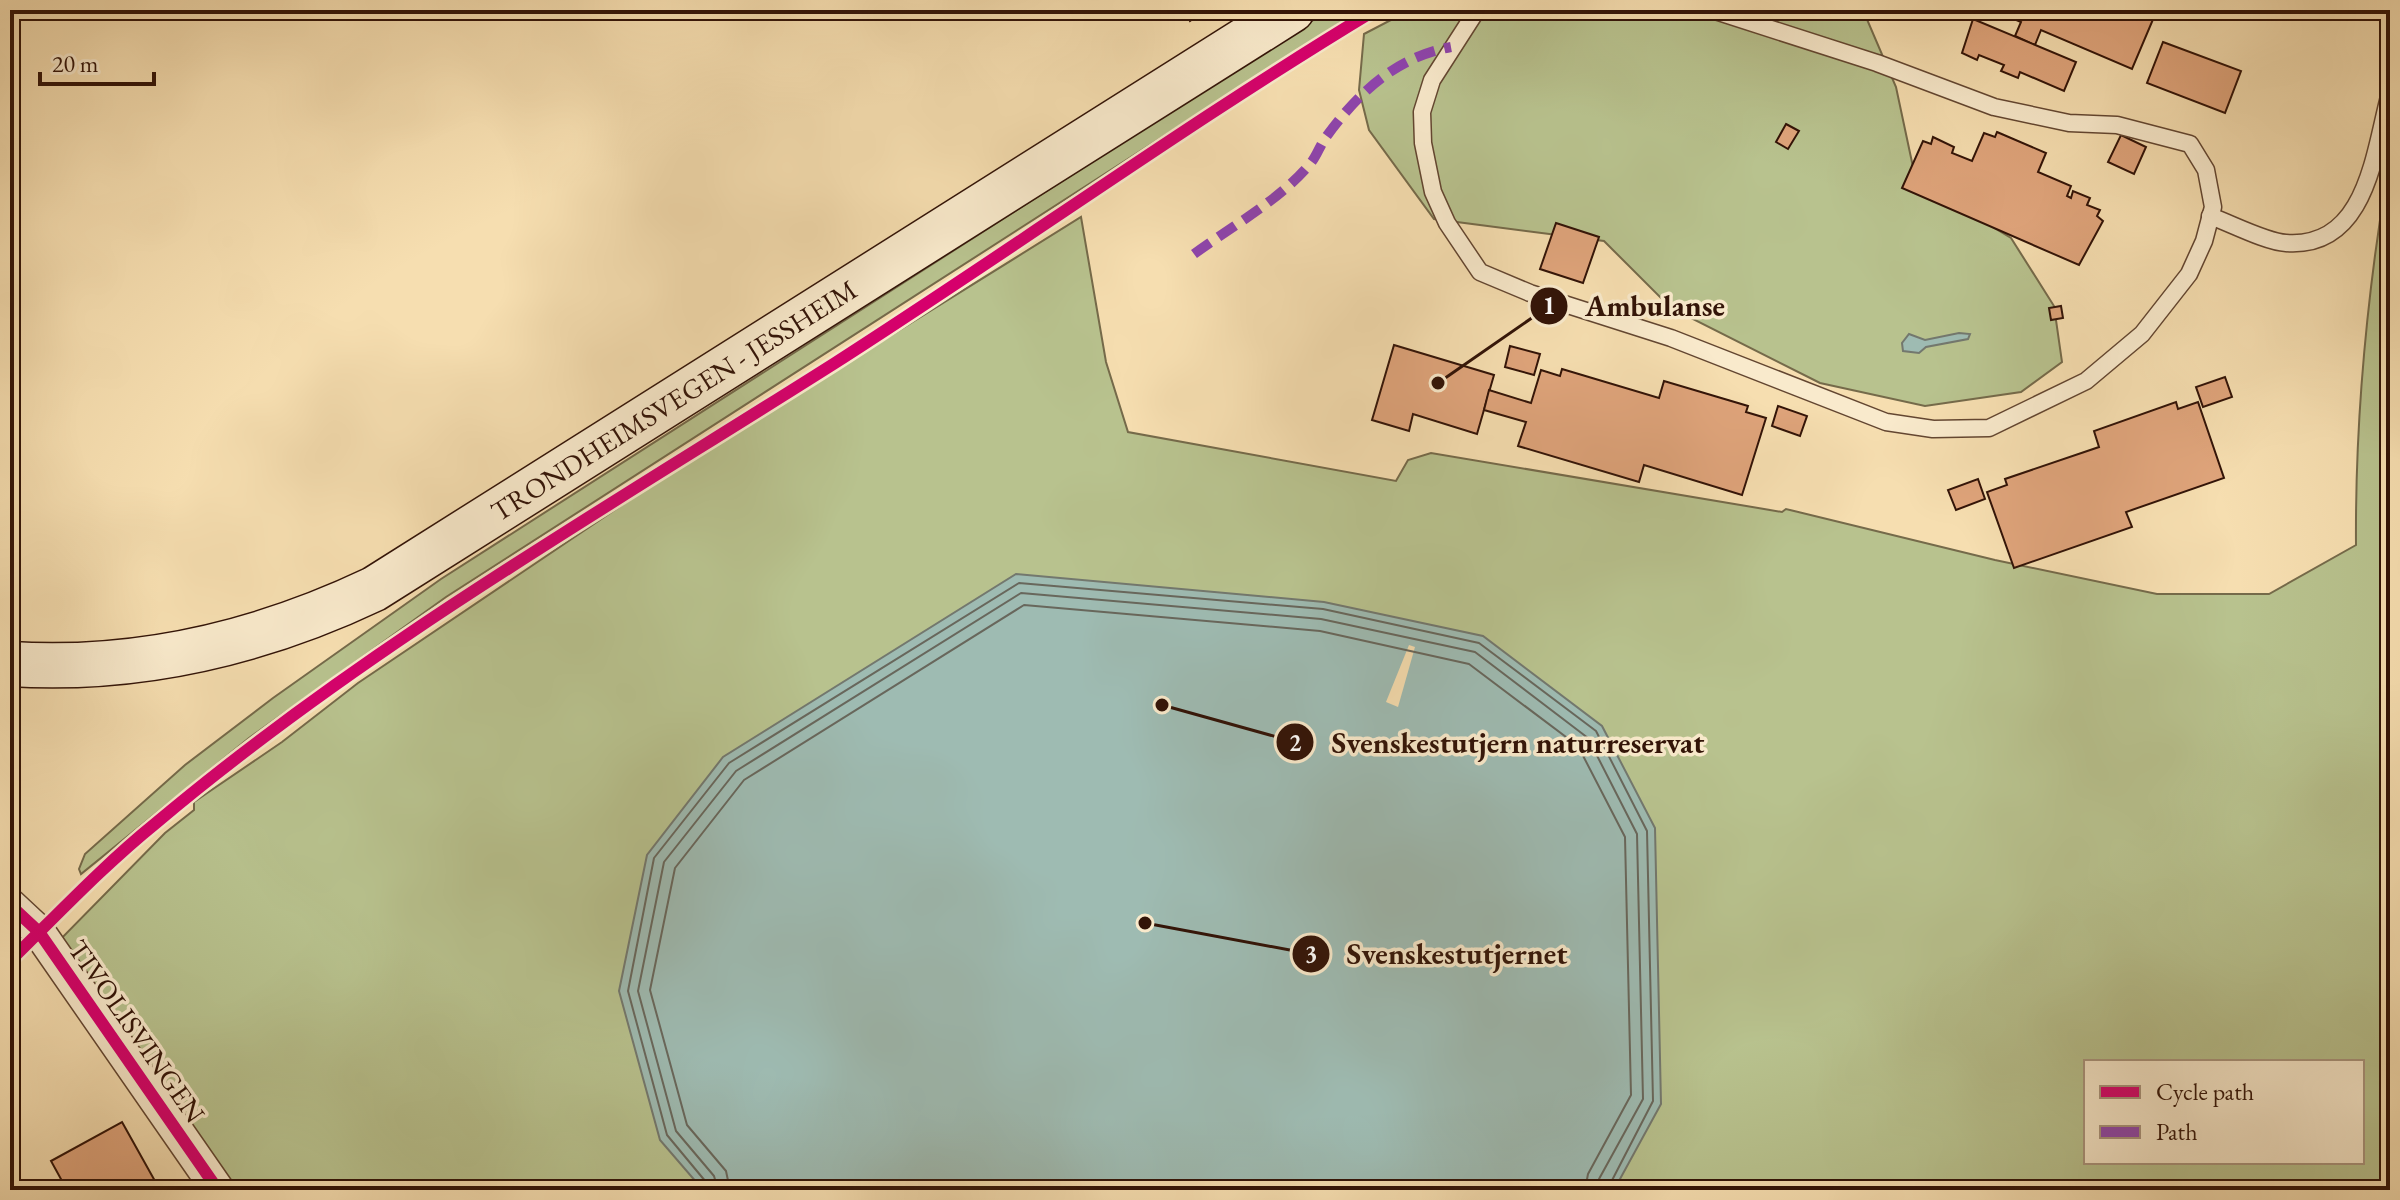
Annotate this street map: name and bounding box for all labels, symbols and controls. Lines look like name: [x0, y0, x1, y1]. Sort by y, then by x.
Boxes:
scale bar: [40, 36, 154, 86]
text: 20 m: [52, 48, 99, 79]
street label: TRONDHEIMSVEGEN - JESSHEIM: [484, 271, 864, 529]
callout: Ambulanse: [1529, 279, 1741, 333]
text: Ambulanse: [1584, 286, 1725, 325]
text: 1: [1543, 290, 1555, 321]
callout: Svenskestutjern naturreservat: [1275, 715, 1720, 769]
text: Svenskestutjern naturreservat: [1332, 723, 1705, 762]
text: 2: [1289, 727, 1302, 758]
callout: Svenskestutjernet: [1291, 927, 1584, 981]
street label: TIVOLISVINGEN: [61, 933, 213, 1129]
text: Svenskestutjernet: [1347, 934, 1568, 973]
text: 3: [1305, 938, 1317, 969]
legend: [2084, 1060, 2364, 1164]
text: Cycle path: [2156, 1076, 2254, 1107]
text: Path: [2156, 1116, 2198, 1147]

